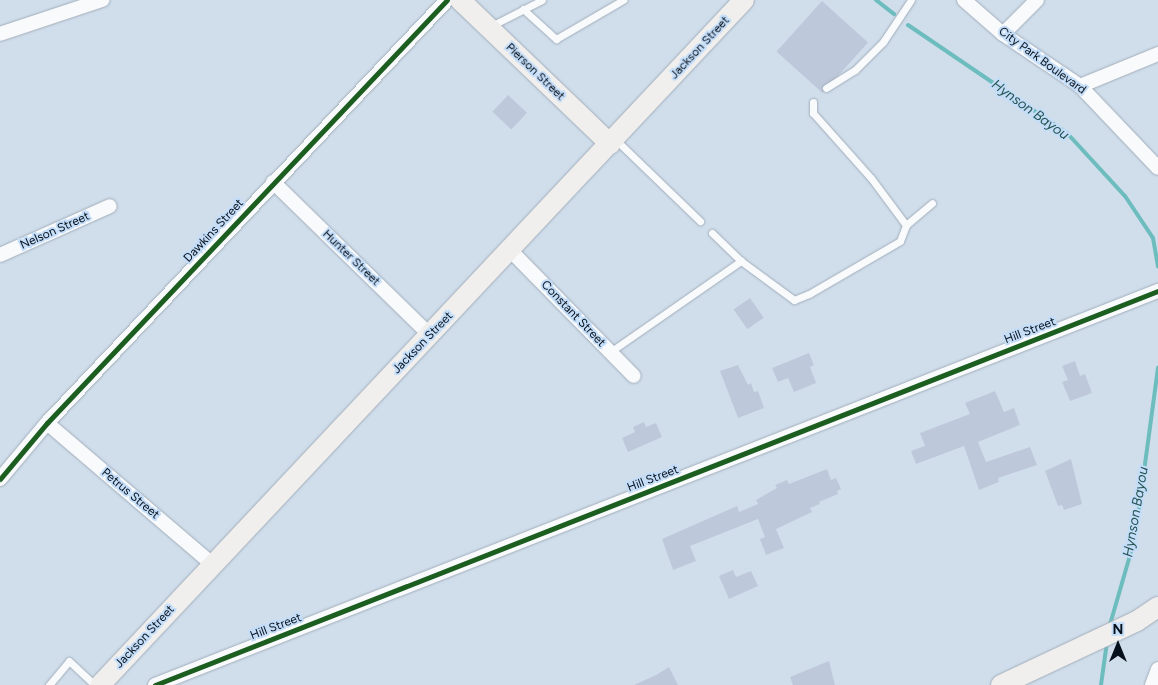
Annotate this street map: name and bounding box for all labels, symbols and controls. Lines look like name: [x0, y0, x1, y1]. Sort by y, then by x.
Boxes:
street label: Jackson Street: [667, 14, 733, 82]
street label: City Park Boulevard: [996, 25, 1088, 97]
street label: Pierson Street: [503, 40, 567, 104]
water label: Hynson Bayou: [988, 76, 1072, 144]
street label: Dawkins Street: [181, 196, 247, 266]
street label: Nelson Street: [18, 209, 92, 253]
street label: Hunter Street: [319, 227, 383, 289]
street label: Constant Street: [538, 278, 608, 350]
street label: Jackson Street: [390, 309, 456, 377]
street label: Hill Street: [1002, 315, 1058, 347]
street label: Hill Street: [625, 463, 681, 495]
water label: Hynson Bayou: [1120, 465, 1152, 559]
street label: Petrus Street: [98, 466, 162, 522]
street label: Jackson Street: [112, 603, 178, 671]
street label: Hill Street: [248, 611, 304, 643]
north arrow: [1093, 620, 1143, 670]
text: N: [1113, 621, 1123, 638]

